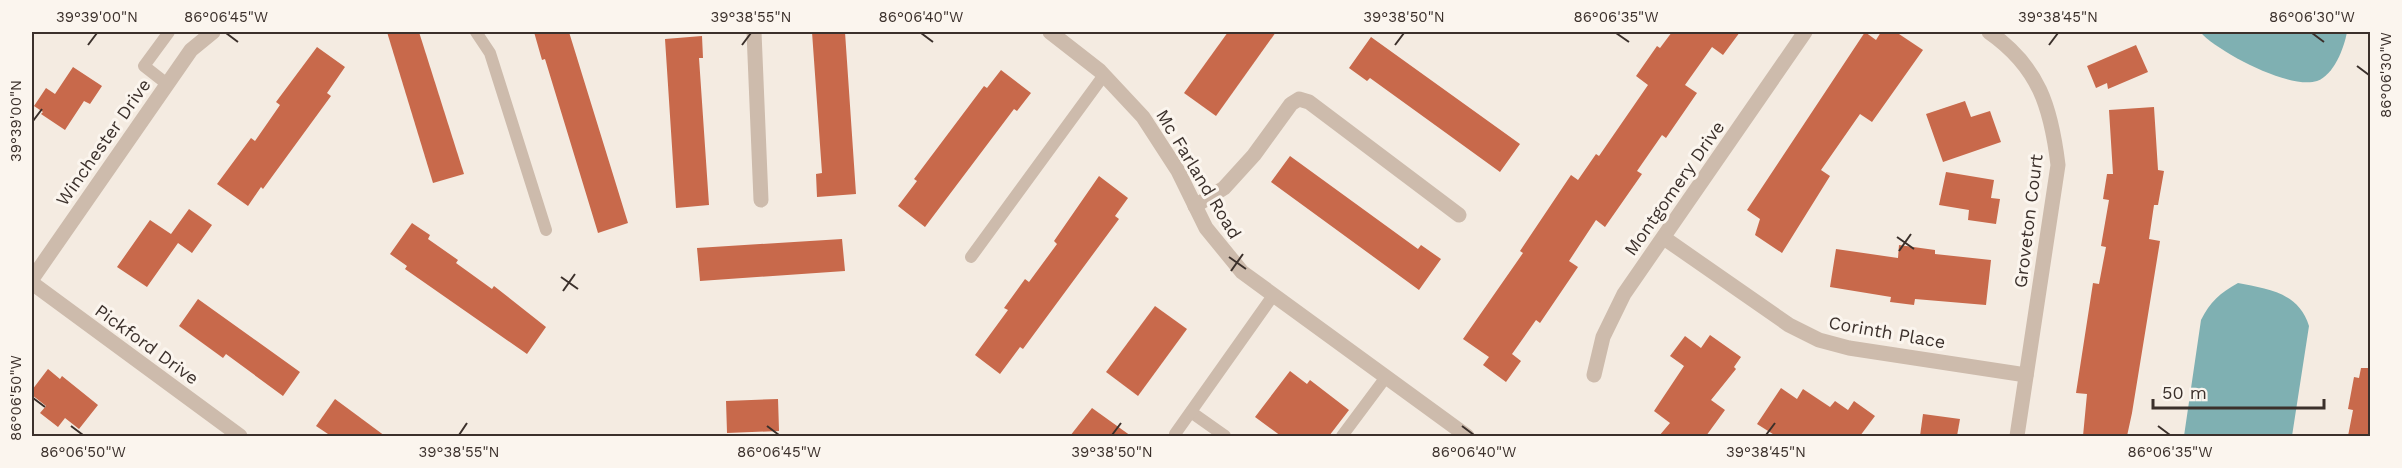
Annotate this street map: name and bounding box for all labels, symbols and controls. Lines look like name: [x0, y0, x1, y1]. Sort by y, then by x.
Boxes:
text: 39°39'00"N: [56, 8, 138, 26]
text: 86°06'45"W: [184, 8, 268, 26]
text: 39°38'55"N: [711, 8, 791, 26]
text: 86°06'40"W: [879, 8, 963, 26]
text: 39°38'50"N: [1363, 8, 1445, 26]
text: 86°06'35"W: [1573, 8, 1659, 26]
text: 39°38'45"N: [2018, 8, 2098, 26]
text: 86°06'30"W: [2269, 8, 2355, 26]
text: 86°06'30"W: [2377, 32, 2395, 118]
street label: Winchester Drive: [51, 75, 155, 209]
text: 39°39'00"N: [7, 80, 25, 162]
street label: Mc Farland Road: [1152, 105, 1246, 243]
street label: Montgomery Drive: [1620, 117, 1728, 259]
street label: Groveton Court: [2009, 152, 2047, 289]
street label: Pickford Drive: [91, 299, 203, 389]
street label: Corinth Place: [1827, 311, 1947, 353]
text: 86°06'50"W: [7, 355, 25, 441]
scale bar: [2153, 372, 2324, 410]
text: 50 m: [2162, 382, 2207, 403]
text: 86°06'50"W: [40, 443, 126, 461]
text: 39°38'55"N: [419, 443, 499, 461]
text: 86°06'45"W: [737, 443, 821, 461]
text: 39°38'50"N: [1071, 443, 1153, 461]
text: 86°06'40"W: [1432, 443, 1516, 461]
text: 39°38'45"N: [1726, 443, 1806, 461]
text: 86°06'35"W: [2127, 443, 2213, 461]

